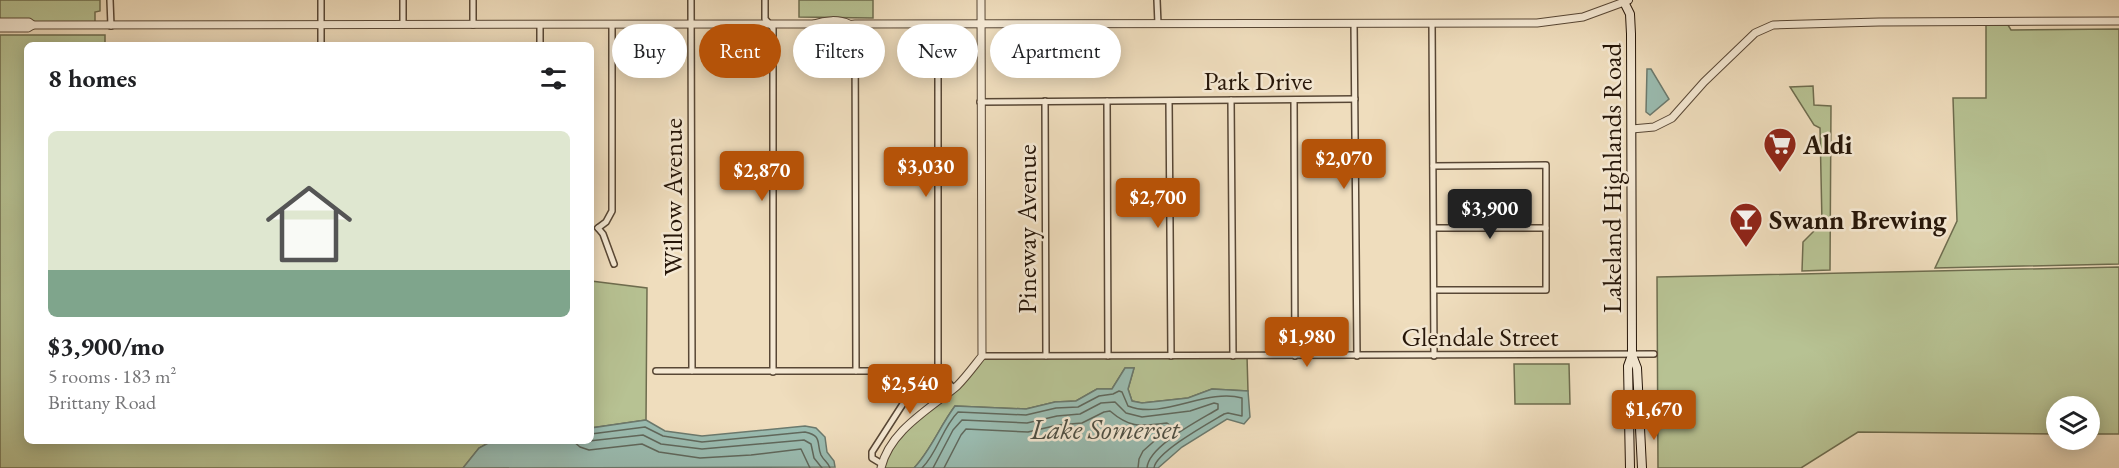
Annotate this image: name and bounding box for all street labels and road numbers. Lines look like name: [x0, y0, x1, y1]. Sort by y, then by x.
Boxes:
street label: Lakeland Highlands Road: [1594, 43, 1629, 313]
street label: Park Drive: [1203, 63, 1313, 98]
street label: Willow Avenue: [655, 118, 690, 276]
street label: Pineway Avenue: [1009, 144, 1044, 314]
street label: Glendale Street: [1401, 319, 1559, 354]

